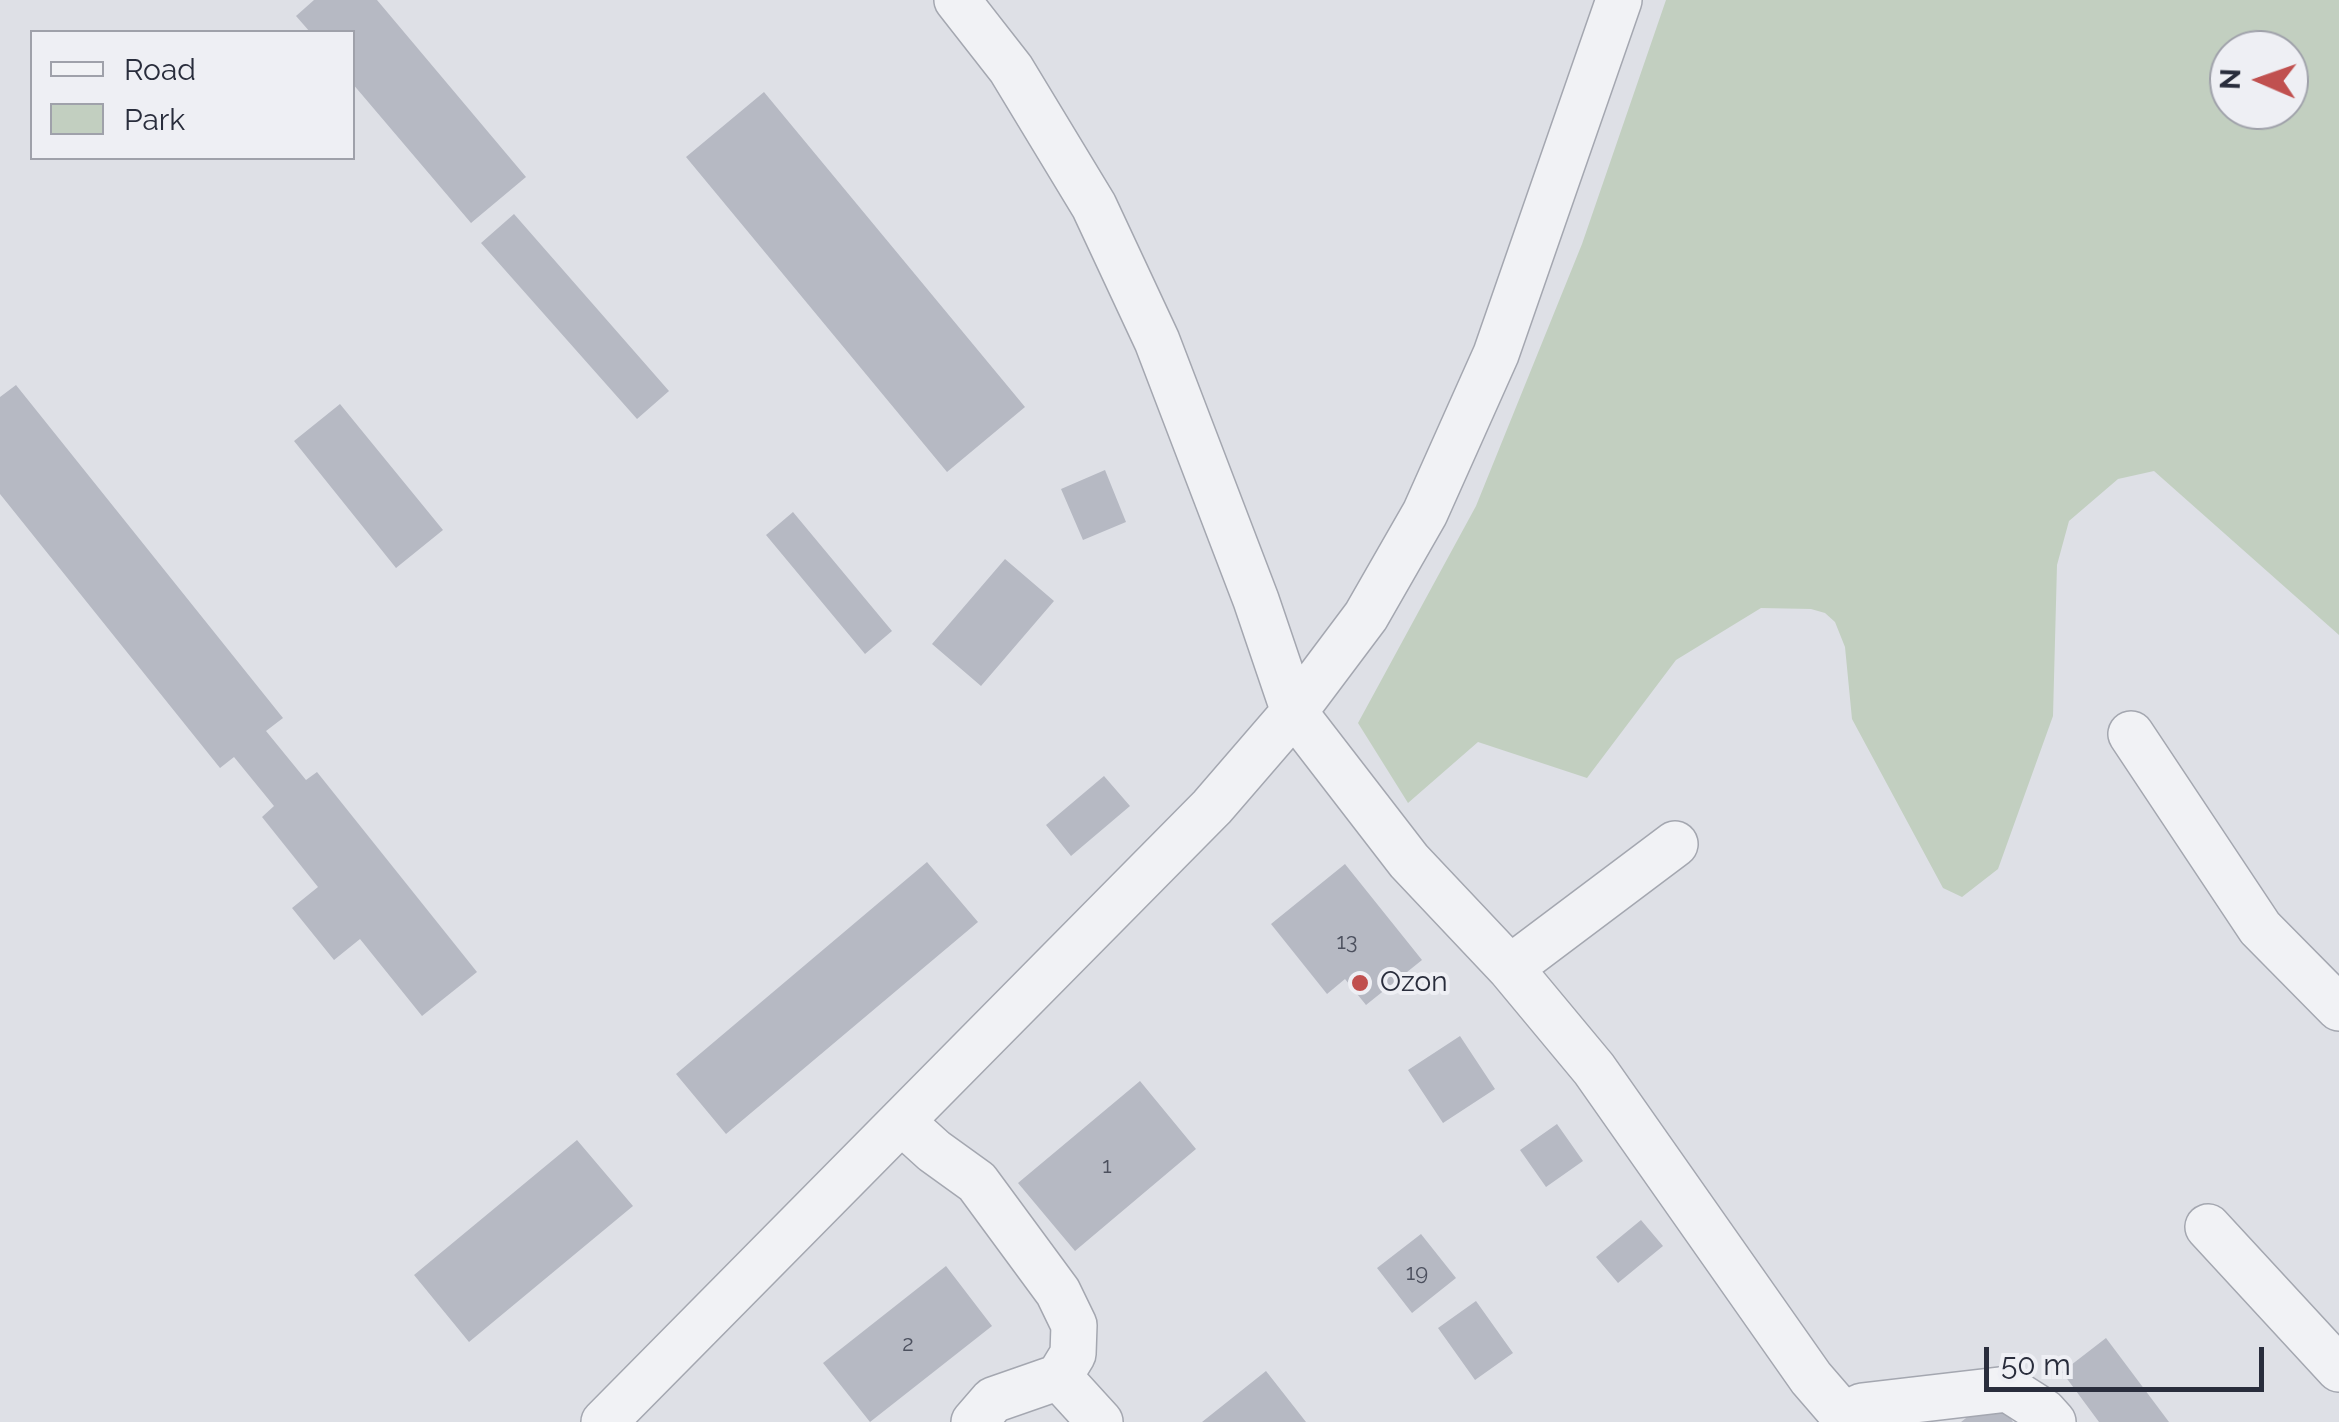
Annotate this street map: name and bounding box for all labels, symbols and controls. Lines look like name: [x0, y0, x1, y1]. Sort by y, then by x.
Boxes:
legend: [30, 30, 355, 160]
north arrow: [2209, 30, 2309, 130]
text: Road: [124, 52, 196, 87]
text: N: [2214, 68, 2247, 90]
text: Park: [124, 102, 185, 137]
house number: 13: [1336, 929, 1358, 955]
place label: Ozon: [1380, 966, 1447, 1000]
marker: Ozon: [1349, 972, 1371, 994]
house number: 1: [1102, 1153, 1112, 1179]
house number: 19: [1406, 1260, 1428, 1286]
scale bar: [1989, 1327, 2269, 1389]
house number: 2: [902, 1331, 914, 1357]
text: 50 m: [2001, 1347, 2071, 1382]

